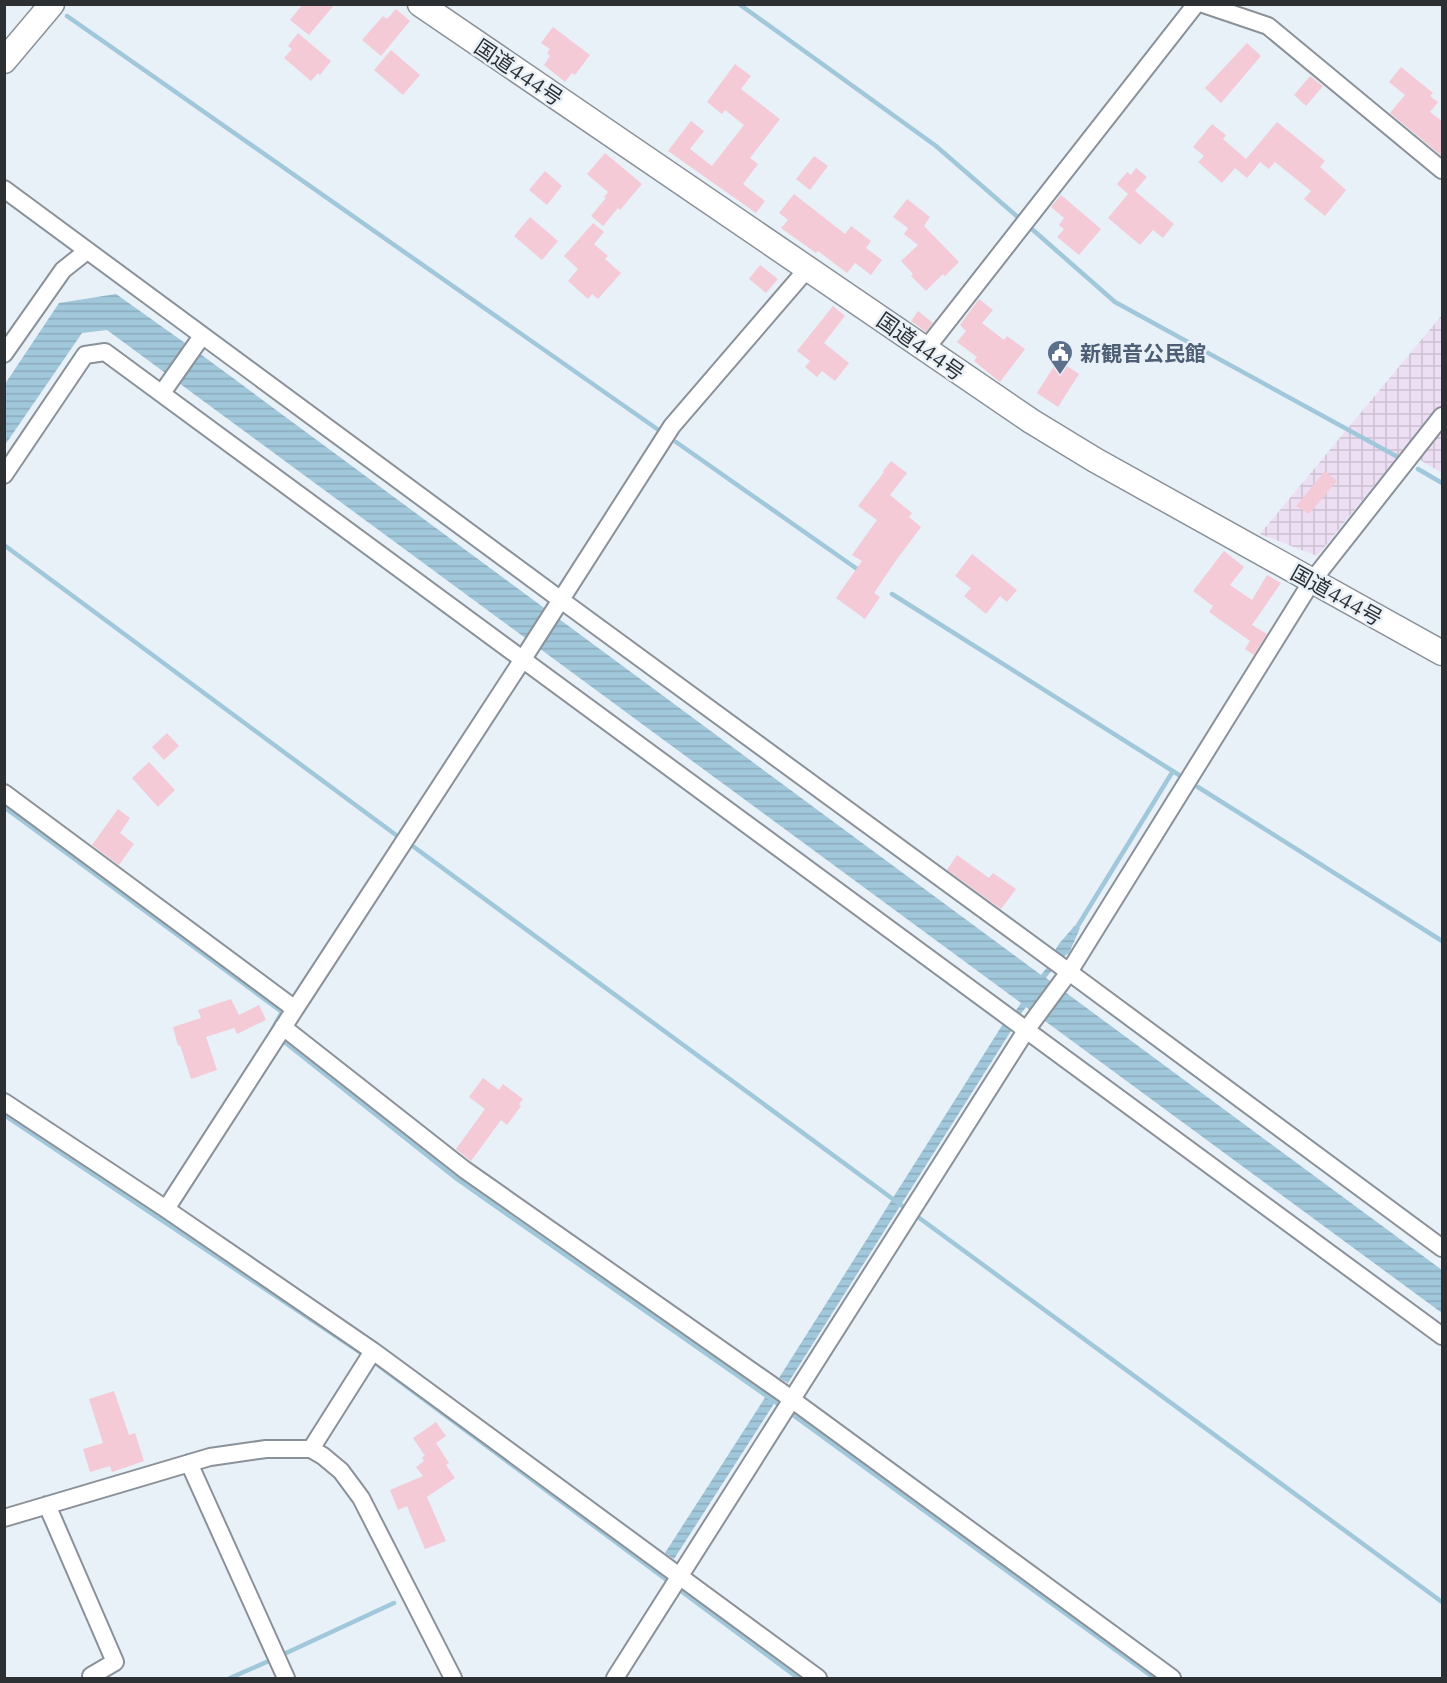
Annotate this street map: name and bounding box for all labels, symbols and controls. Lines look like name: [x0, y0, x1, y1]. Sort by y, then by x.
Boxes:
street label: 国道444号: [469, 32, 569, 112]
street label: 国道444号: [872, 306, 970, 386]
public building icon: 新観音公民館: [1045, 338, 1075, 376]
place label: 新観音公民館: [1080, 339, 1206, 367]
street label: 国道444号: [1286, 558, 1388, 632]

